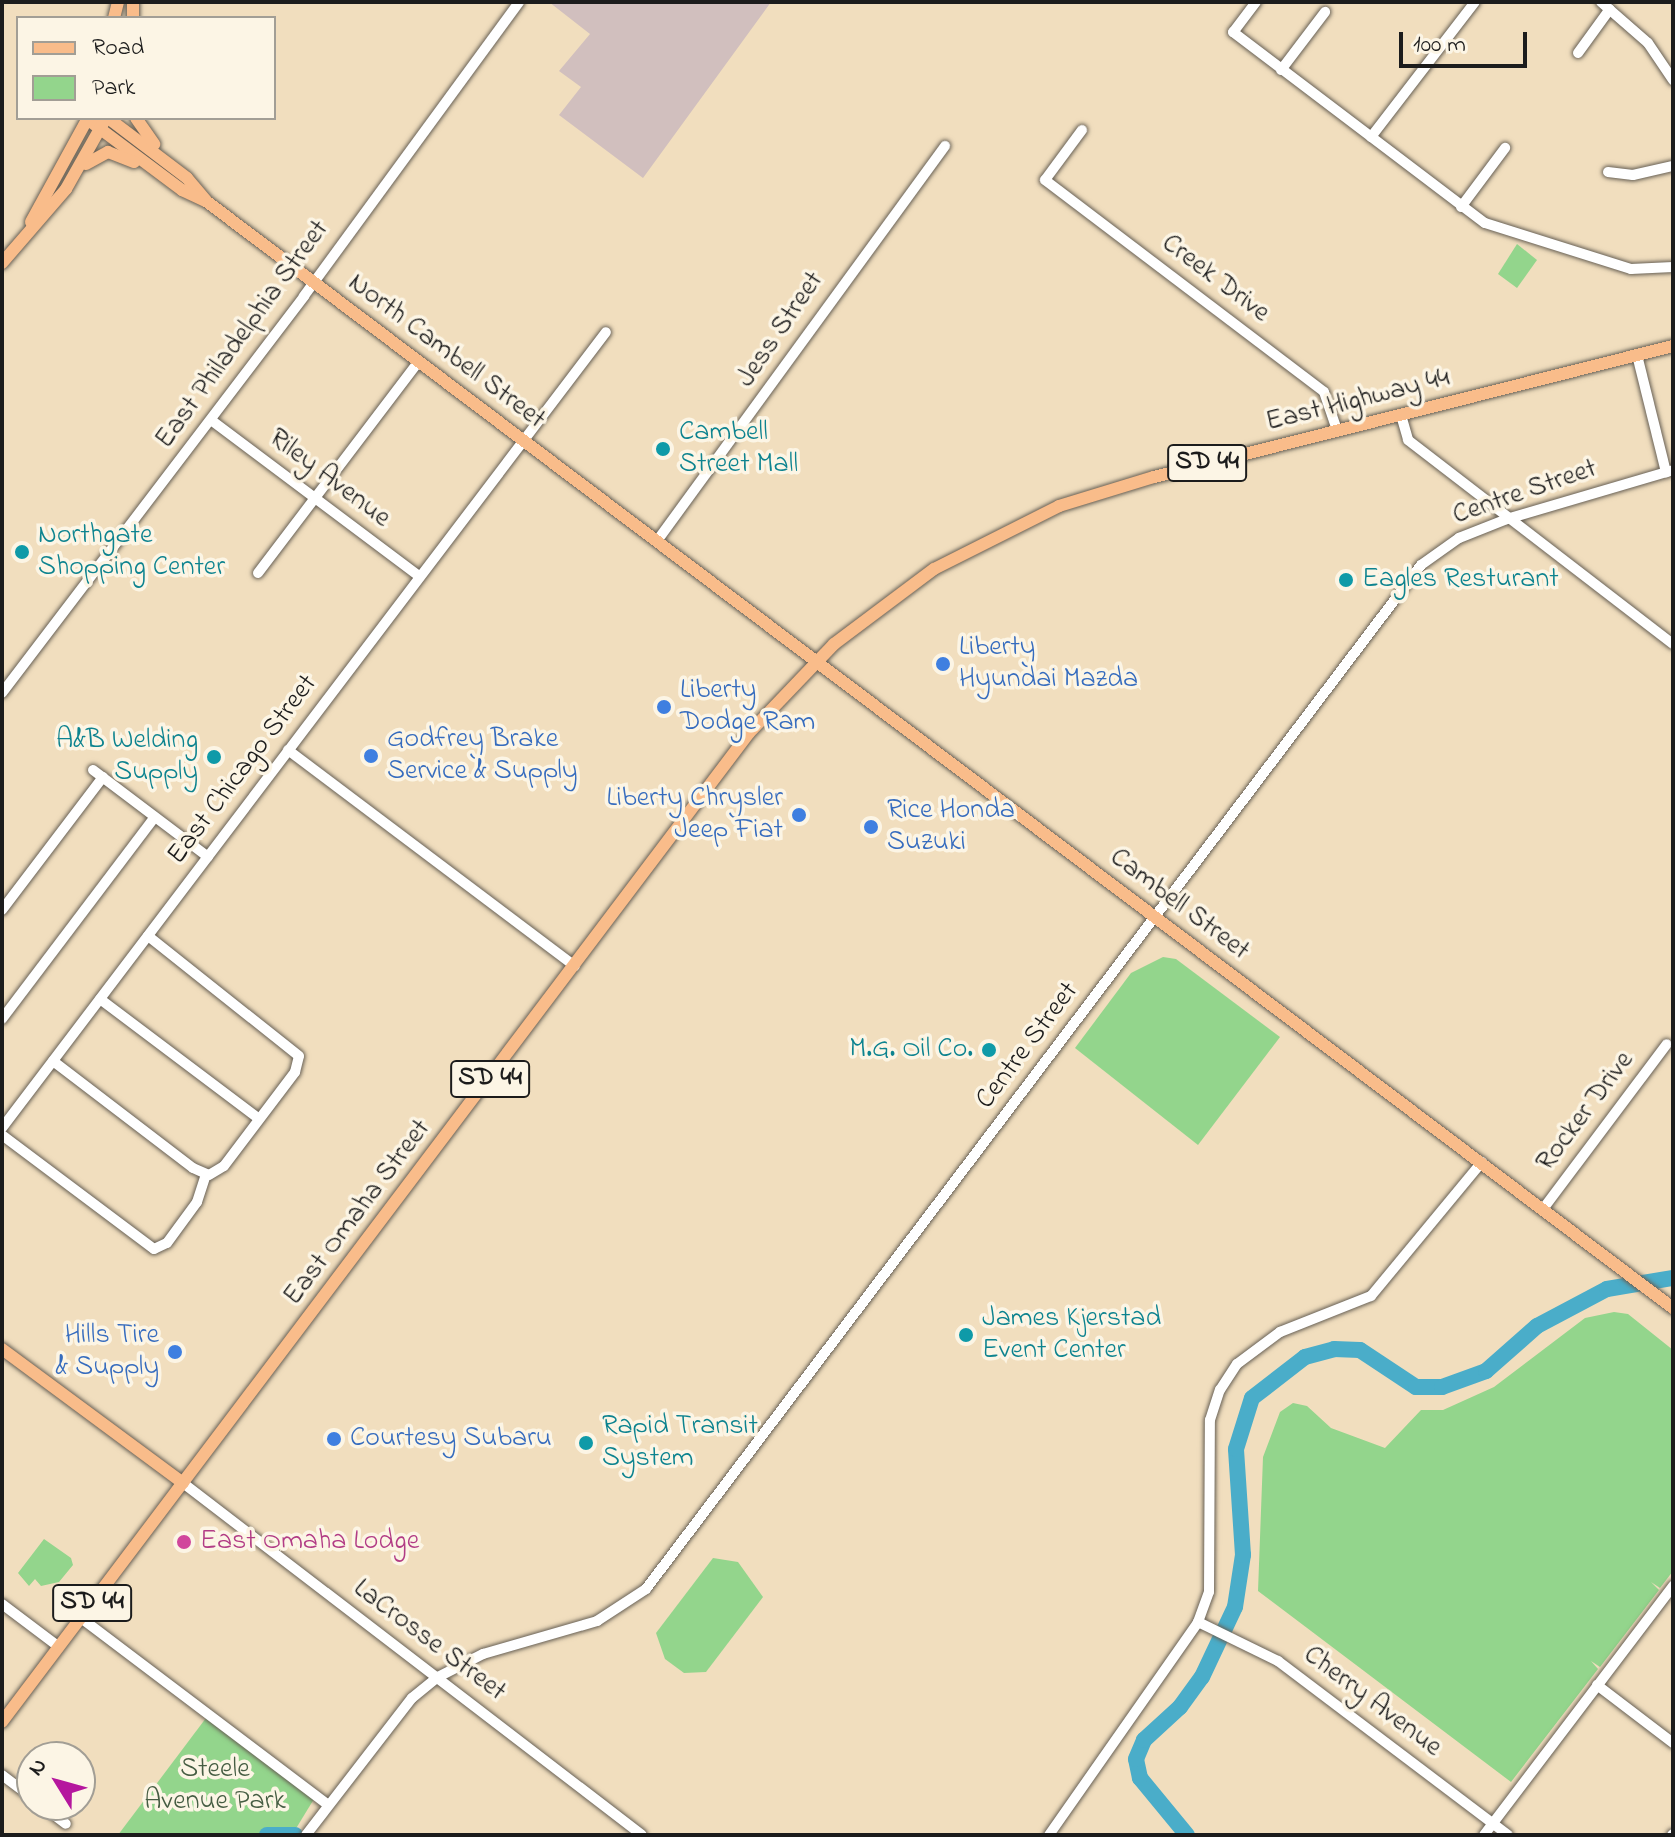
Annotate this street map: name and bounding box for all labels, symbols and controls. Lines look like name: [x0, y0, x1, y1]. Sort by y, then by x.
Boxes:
legend: [16, 16, 276, 120]
scale bar: [1403, 16, 1531, 66]
text: 100 m: [1413, 28, 1466, 63]
text: Road: [92, 31, 144, 66]
text: Park: [92, 71, 135, 106]
street label: East Philadelphia Street: [149, 214, 337, 456]
street label: Creek Drive: [1154, 227, 1276, 331]
street label: Jess Street: [730, 266, 832, 394]
street label: North Cambell Street: [341, 267, 551, 437]
street label: East Highway 44: [1263, 362, 1453, 440]
place label: Cambell Street Mall: [679, 416, 798, 482]
street label: Riley Avenue: [261, 422, 397, 536]
marker: Cambell Street Mall: [654, 440, 672, 458]
road number: SD 44: [1167, 441, 1247, 485]
street label: Centre Street: [1449, 453, 1601, 533]
place label: Northgate Shopping Center: [38, 519, 225, 585]
marker: Northgate Shopping Center: [13, 543, 31, 561]
place label: Eagles Resturant: [1362, 563, 1559, 597]
marker: Eagles Resturant: [1337, 571, 1355, 589]
place label: Liberty Hyundai Mazda: [959, 631, 1138, 697]
marker: Liberty Hyundai Mazda: [934, 655, 952, 673]
street label: East Chicago Street: [161, 669, 325, 871]
place label: Liberty Dodge Ram: [680, 674, 815, 740]
marker: Liberty Dodge Ram: [655, 698, 673, 716]
place label: Godfrey Brake Service & Supply: [387, 723, 578, 789]
place label: A&B Welding Supply: [56, 724, 198, 790]
marker: Godfrey Brake Service & Supply: [362, 747, 380, 765]
marker: A&B Welding Supply: [205, 748, 223, 766]
place label: Liberty Chrysler Jeep Fiat: [607, 782, 783, 848]
place label: Rice Honda Suzuki: [887, 794, 1015, 860]
marker: Liberty Chrysler Jeep Fiat: [790, 806, 808, 824]
marker: Rice Honda Suzuki: [862, 818, 880, 836]
street label: Cambell Street: [1102, 841, 1256, 969]
street label: Centre Street: [969, 976, 1087, 1116]
place label: M.G. Oil Co.: [849, 1033, 973, 1067]
marker: M.G. Oil Co.: [980, 1041, 998, 1059]
street label: Rocker Drive: [1530, 1045, 1642, 1179]
road number: SD 44: [450, 1057, 530, 1101]
street label: East Omaha Street: [277, 1113, 439, 1313]
place label: James Kjerstad Event Center: [982, 1302, 1161, 1368]
place label: Hills Tire & Supply: [55, 1319, 159, 1385]
marker: James Kjerstad Event Center: [957, 1326, 975, 1344]
marker: Hills Tire & Supply: [166, 1343, 184, 1361]
place label: Rapid Transit System: [602, 1410, 758, 1476]
place label: Courtesy Subaru: [350, 1422, 552, 1456]
marker: Courtesy Subaru: [325, 1430, 343, 1448]
marker: Rapid Transit System: [577, 1434, 595, 1452]
place label: East Omaha Lodge: [200, 1525, 419, 1559]
marker: East Omaha Lodge: [175, 1533, 193, 1551]
street label: LaCrosse Street: [346, 1573, 512, 1709]
road number: SD 44: [52, 1581, 132, 1625]
street label: Cherry Avenue: [1296, 1639, 1448, 1765]
north arrow: [16, 1741, 96, 1821]
text: N: [21, 1752, 56, 1783]
park label: Steele Avenue Park: [144, 1753, 286, 1819]

